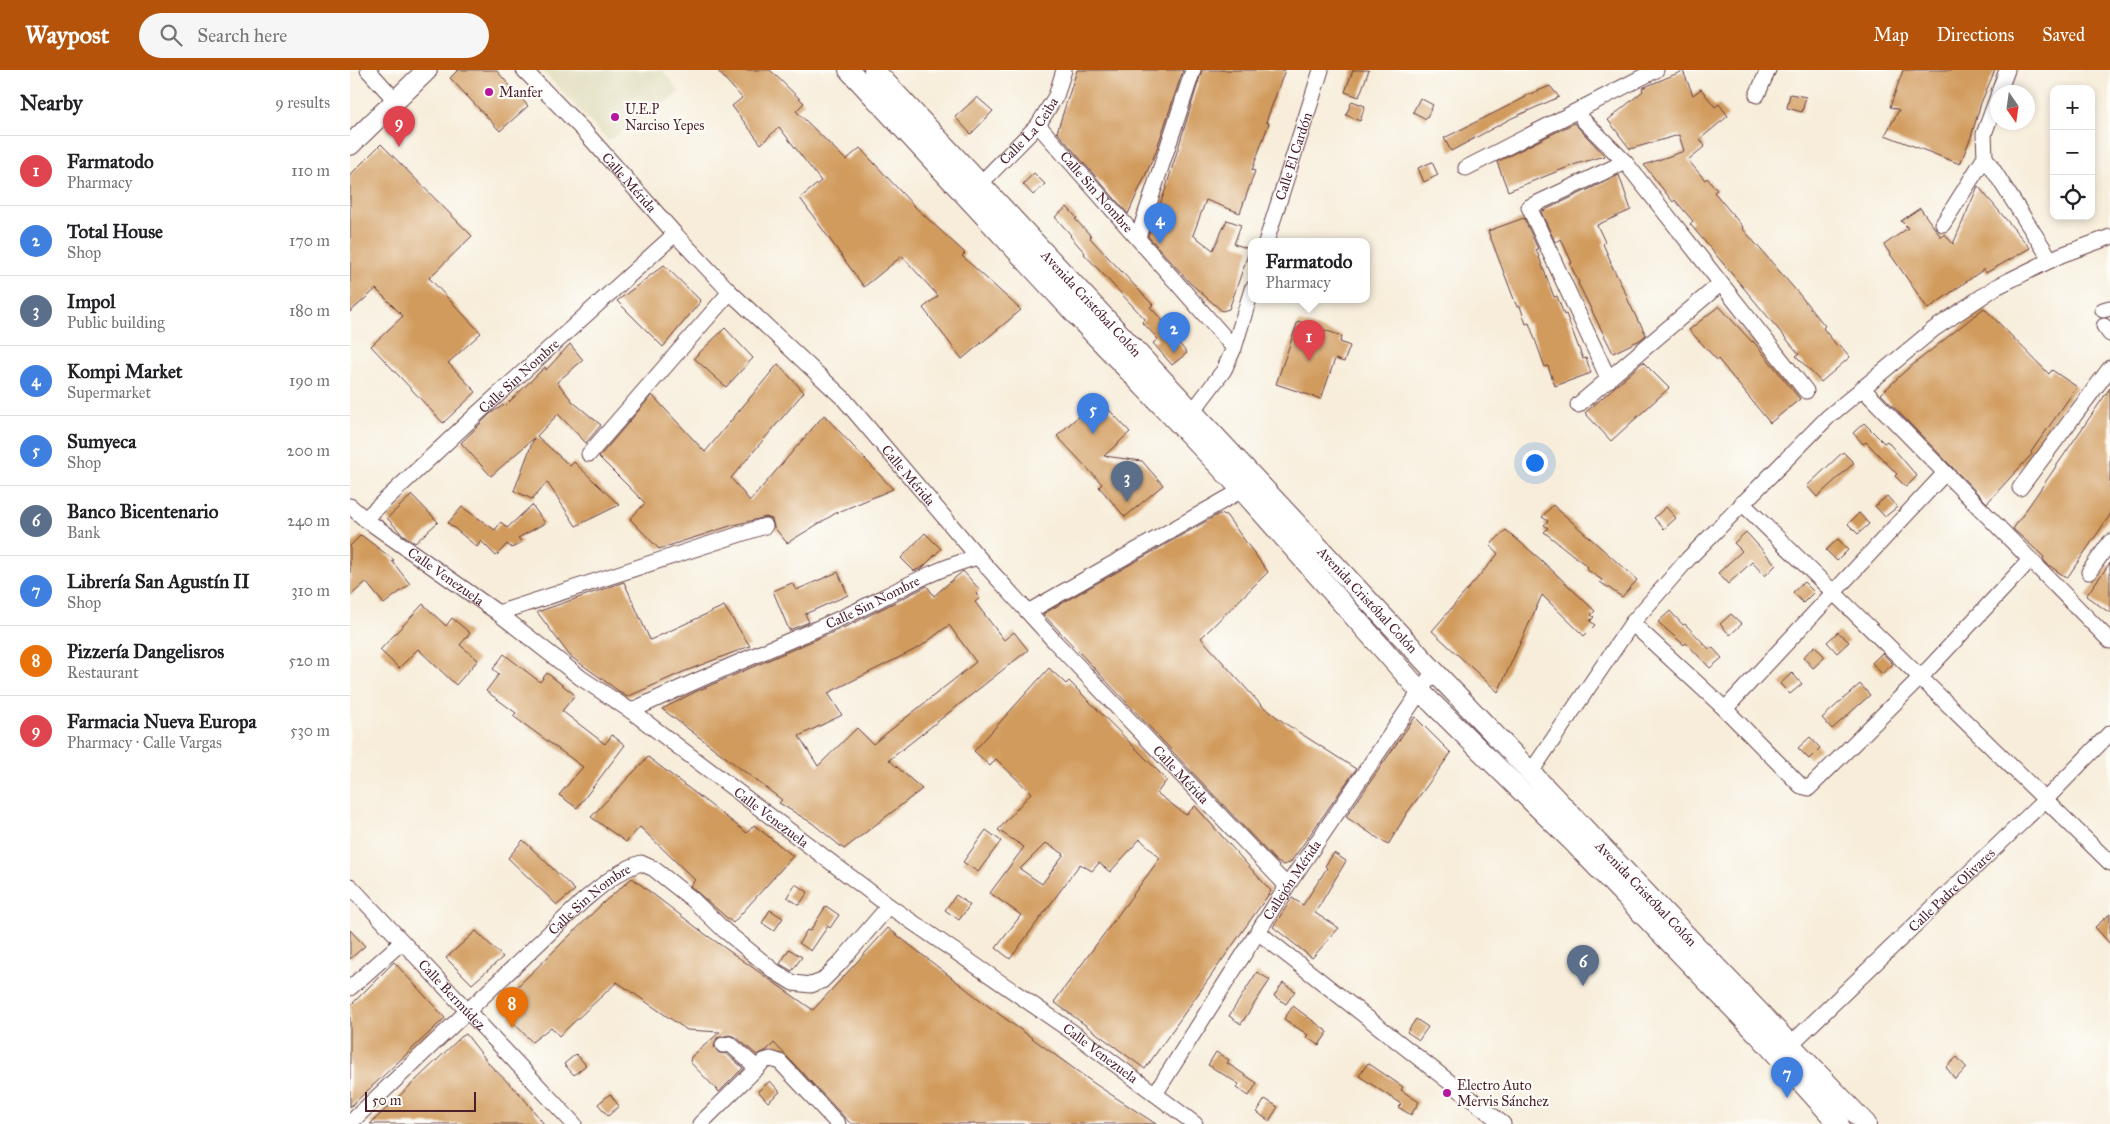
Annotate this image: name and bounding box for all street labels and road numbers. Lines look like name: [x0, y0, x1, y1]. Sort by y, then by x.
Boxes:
street label: Calle La Ceiba: [996, 94, 1062, 168]
street label: Calle El Cardón: [1272, 110, 1316, 202]
street label: Calle Sin Nombre: [1056, 148, 1137, 236]
street label: Calle Mérida: [598, 149, 660, 216]
street label: Avenida Cristóbal Colón: [1037, 246, 1145, 361]
street label: Calle Sin Nombre: [475, 335, 563, 417]
street label: Calle Mérida: [878, 442, 939, 509]
street label: Avenida Cristóbal Colón: [1313, 543, 1421, 657]
street label: Calle Venezuela: [404, 544, 487, 609]
street label: Calle Sin Nombre: [823, 572, 923, 633]
street label: Calle Mérida: [1149, 742, 1212, 808]
street label: Calle Venezuela: [730, 784, 812, 851]
street label: Callejón Mérida: [1260, 837, 1325, 923]
street label: Avenida Cristóbal Colón: [1591, 837, 1700, 950]
street label: Calle Padre Olivares: [1905, 845, 1999, 936]
street label: Calle Sin Nombre: [545, 860, 634, 939]
street label: Calle Bermúdez: [414, 956, 489, 1034]
street label: Calle Venezuela: [1059, 1020, 1141, 1087]

